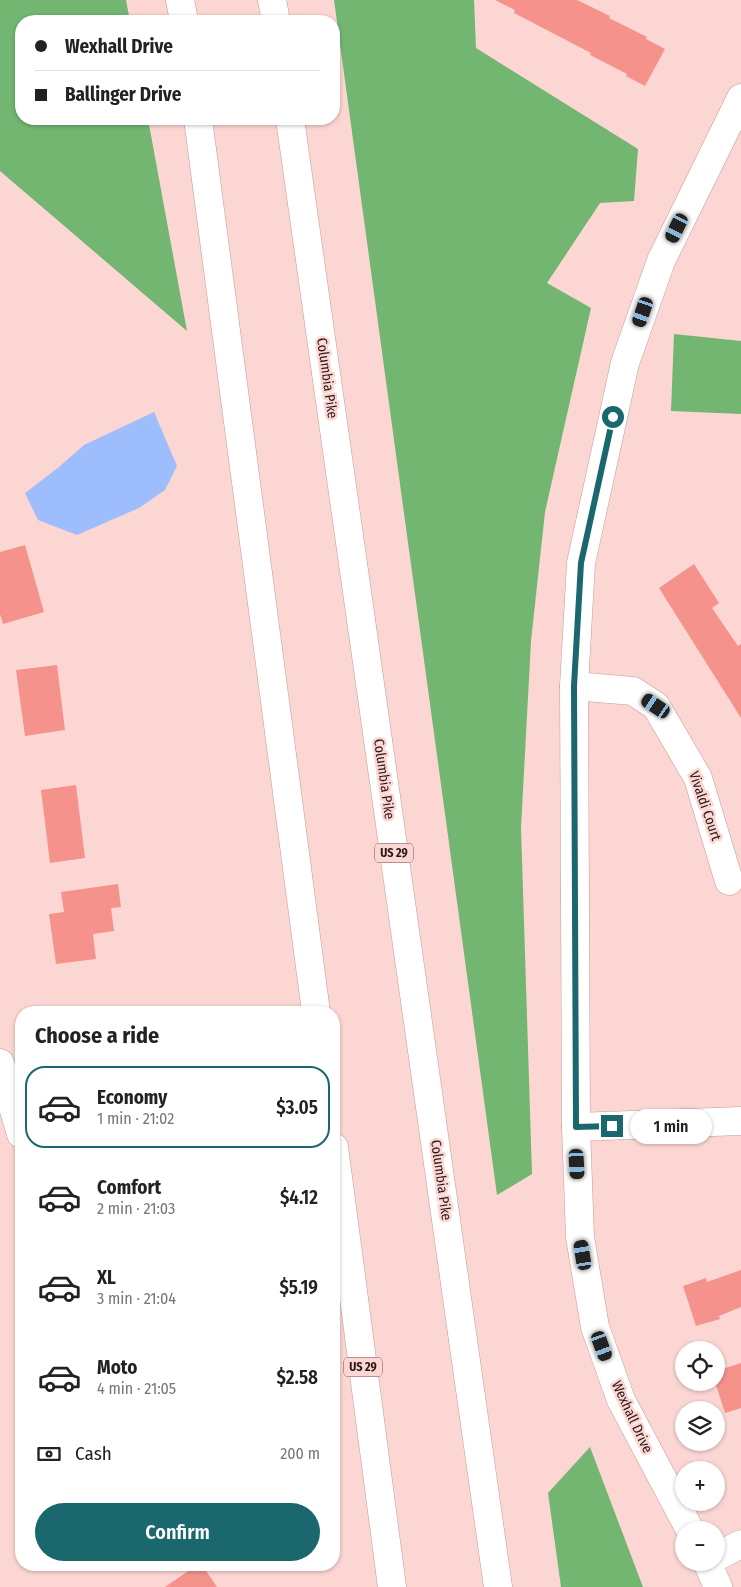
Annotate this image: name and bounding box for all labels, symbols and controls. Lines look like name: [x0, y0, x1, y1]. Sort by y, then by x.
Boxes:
text: Wexhall Drive: [65, 35, 173, 58]
text: Ballinger Drive: [65, 83, 181, 106]
car: [663, 211, 690, 245]
car: [631, 295, 654, 329]
street label: Columbia Pike: [313, 337, 341, 419]
route start: [602, 406, 624, 428]
car: [639, 691, 672, 721]
street label: Columbia Pike: [370, 738, 398, 820]
street label: Vivaldi Court: [685, 769, 725, 843]
road number: US 29: [375, 844, 413, 862]
text: Choose a ride: [35, 1022, 159, 1049]
icon: car: [37, 1085, 82, 1130]
text: Economy: [97, 1086, 167, 1109]
text: $3.05: [276, 1096, 318, 1119]
callout: 1 min: [630, 1108, 712, 1144]
text: 1 min · 21:02: [97, 1109, 174, 1128]
route end: [601, 1115, 623, 1137]
text: 1 min: [654, 1117, 688, 1136]
street label: Columbia Pike: [427, 1139, 455, 1221]
car: [568, 1149, 585, 1179]
icon: car: [37, 1175, 82, 1220]
text: Comfort: [97, 1176, 161, 1199]
text: $4.12: [280, 1186, 318, 1209]
text: 2 min · 21:03: [97, 1199, 175, 1218]
car: [573, 1239, 592, 1271]
icon: car: [37, 1265, 82, 1310]
text: XL: [97, 1266, 116, 1289]
text: $5.19: [279, 1276, 318, 1299]
text: 3 min · 21:04: [97, 1289, 176, 1308]
car: [589, 1329, 614, 1363]
map controls: [675, 1341, 725, 1571]
button: locate: [675, 1341, 725, 1391]
icon: car: [37, 1355, 82, 1400]
text: Moto: [97, 1356, 137, 1379]
road number: US 29: [344, 1358, 382, 1376]
text: $2.58: [276, 1366, 318, 1389]
street label: Wexhall Drive: [608, 1378, 656, 1456]
text: 4 min · 21:05: [97, 1379, 176, 1398]
button: layers: [675, 1401, 725, 1451]
icon: cash: [35, 1440, 63, 1468]
text: Cash: [75, 1442, 112, 1465]
text: 200 m: [280, 1444, 320, 1463]
button: +: [675, 1461, 725, 1511]
button: Confirm: [35, 1503, 320, 1561]
button: −: [675, 1521, 725, 1571]

